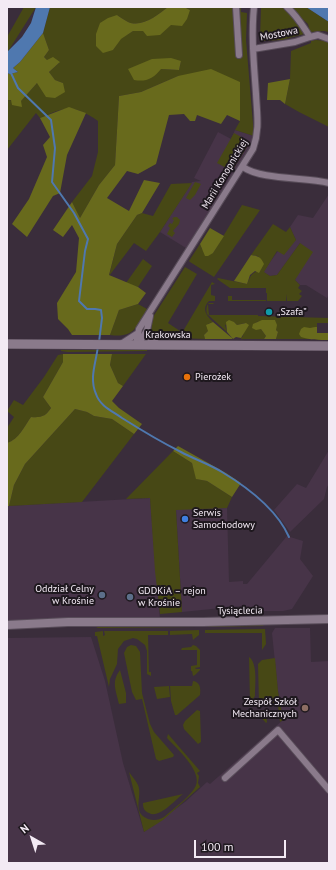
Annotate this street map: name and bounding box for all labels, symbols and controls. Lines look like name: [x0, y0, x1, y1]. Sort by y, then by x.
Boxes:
street label: Mostowa: [259, 24, 299, 44]
street label: Marii Konopnickiej: [199, 137, 251, 211]
place label: „Szafa”: [277, 306, 307, 318]
marker: „Szafa”: [264, 307, 274, 317]
street label: Krakowska: [145, 329, 191, 341]
place label: Pierożek: [195, 371, 231, 383]
marker: Pierożek: [182, 372, 192, 382]
place label: Serwis Samochodowy: [193, 507, 255, 530]
marker: Serwis Samochodowy: [180, 514, 190, 524]
place label: Oddział Celny w Krośnie: [35, 583, 94, 606]
place label: GDDKiA – rejon w Krośnie: [138, 585, 206, 608]
marker: Oddział Celny w Krośnie: [97, 590, 107, 600]
marker: GDDKiA – rejon w Krośnie: [125, 592, 135, 602]
street label: Tysiąclecia: [217, 605, 263, 617]
place label: Zespół Szkół Mechanicznych: [232, 696, 297, 720]
marker: Zespół Szkół Mechanicznych: [300, 703, 310, 713]
north arrow: [12, 818, 52, 858]
text: N: [17, 821, 32, 836]
scale bar: [196, 832, 288, 858]
text: 100 m: [201, 839, 234, 854]

